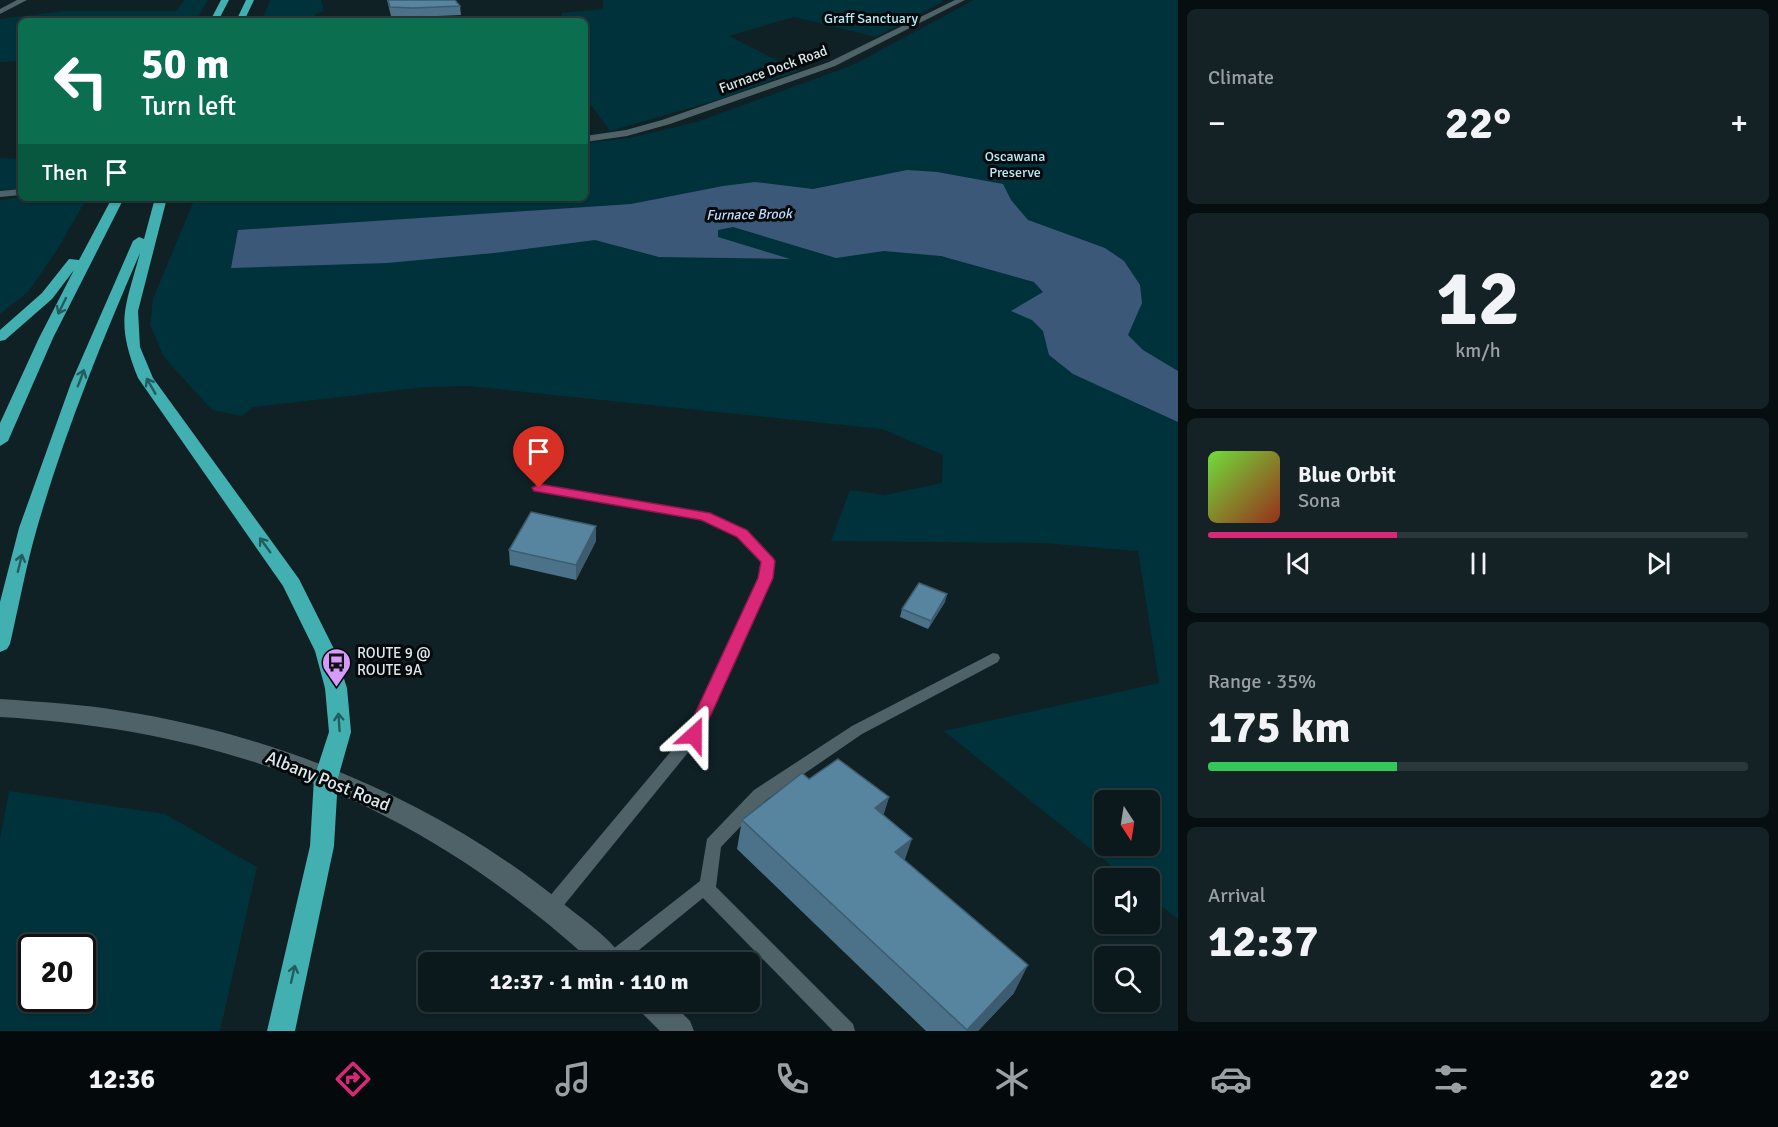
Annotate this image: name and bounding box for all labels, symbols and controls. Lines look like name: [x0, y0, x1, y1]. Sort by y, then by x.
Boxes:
park label: Graff Sanctuary: [824, 10, 918, 27]
text: 50 m: [141, 39, 230, 90]
icon: left: [42, 42, 120, 120]
street label: Furnace Dock Road: [717, 42, 830, 97]
text: Climate: [1208, 65, 1274, 90]
text: Turn left: [141, 90, 236, 123]
text: 22°: [1445, 96, 1511, 151]
text: −: [1208, 103, 1226, 144]
text: +: [1730, 103, 1748, 144]
park label: Oscawana Preserve: [985, 148, 1045, 181]
icon: arrive: [100, 156, 133, 189]
text: Then: [42, 159, 88, 186]
water label: Furnace Brook: [706, 205, 794, 224]
text: 12: [1436, 251, 1520, 347]
one-way arrow: [56, 296, 67, 314]
text: km/h: [1455, 338, 1501, 363]
one-way arrow: [76, 369, 87, 388]
one-way arrow: [145, 378, 157, 395]
pin: [513, 426, 564, 488]
icon: arrive: [522, 435, 555, 468]
text: Blue Orbit: [1298, 461, 1396, 488]
text: Sona: [1298, 488, 1341, 513]
one-way arrow: [259, 537, 271, 553]
icon: previous: [1282, 547, 1315, 580]
icon: pause: [1462, 547, 1495, 580]
icon: next: [1642, 547, 1675, 580]
one-way arrow: [14, 554, 26, 573]
place label: ROUTE 9 @ ROUTE 9A: [357, 644, 431, 679]
bus stop icon: ROUTE 9 @ ROUTE 9A: [320, 646, 352, 688]
text: Range · 35%: [1208, 669, 1316, 694]
text: 175 km: [1208, 700, 1351, 755]
position arrow: [662, 703, 726, 767]
one-way arrow: [333, 712, 344, 732]
street label: Albany Post Road: [263, 746, 393, 816]
north arrow: [1094, 790, 1160, 856]
map controls: [1094, 790, 1160, 1012]
button: sound: [1094, 868, 1160, 934]
text: Arrival: [1208, 883, 1266, 908]
text: 12:37: [1208, 914, 1318, 969]
speed limit sign: 20: [18, 934, 96, 1012]
button: search: [1094, 946, 1160, 1012]
one-way arrow: [288, 964, 299, 984]
text: 12:37 · 1 min · 110 m: [489, 968, 689, 995]
icon: directions: [332, 1058, 374, 1100]
icon: music: [552, 1058, 594, 1100]
icon: phone: [771, 1058, 813, 1100]
icon: climate: [991, 1058, 1033, 1100]
icon: car: [1210, 1058, 1252, 1100]
icon: filters: [1430, 1058, 1472, 1100]
text: 12:36: [89, 1063, 155, 1096]
text: 22°: [1649, 1063, 1689, 1096]

